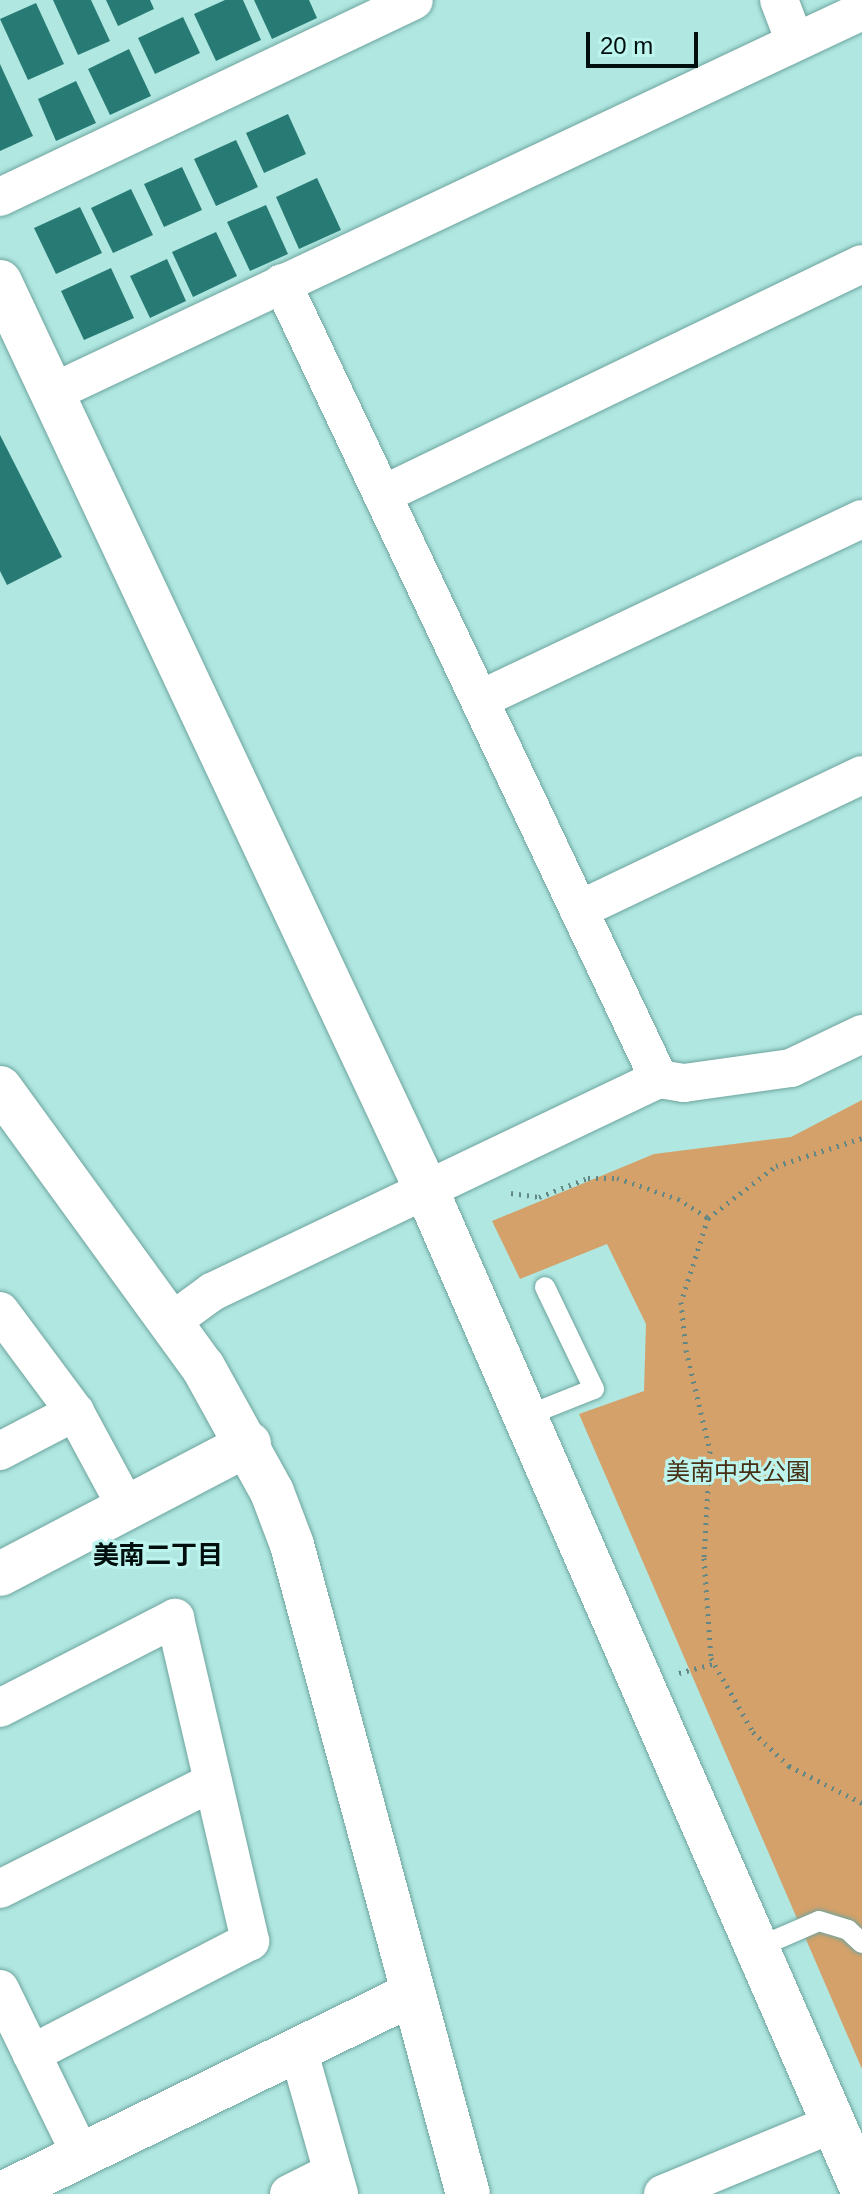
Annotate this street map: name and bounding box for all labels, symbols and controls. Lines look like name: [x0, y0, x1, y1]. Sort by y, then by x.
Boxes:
scale bar: [590, 16, 702, 66]
text: 20 m: [600, 32, 653, 59]
park label: 美南中央公園: [666, 1458, 810, 1486]
district label: 美南二丁目: [93, 1540, 223, 1572]

